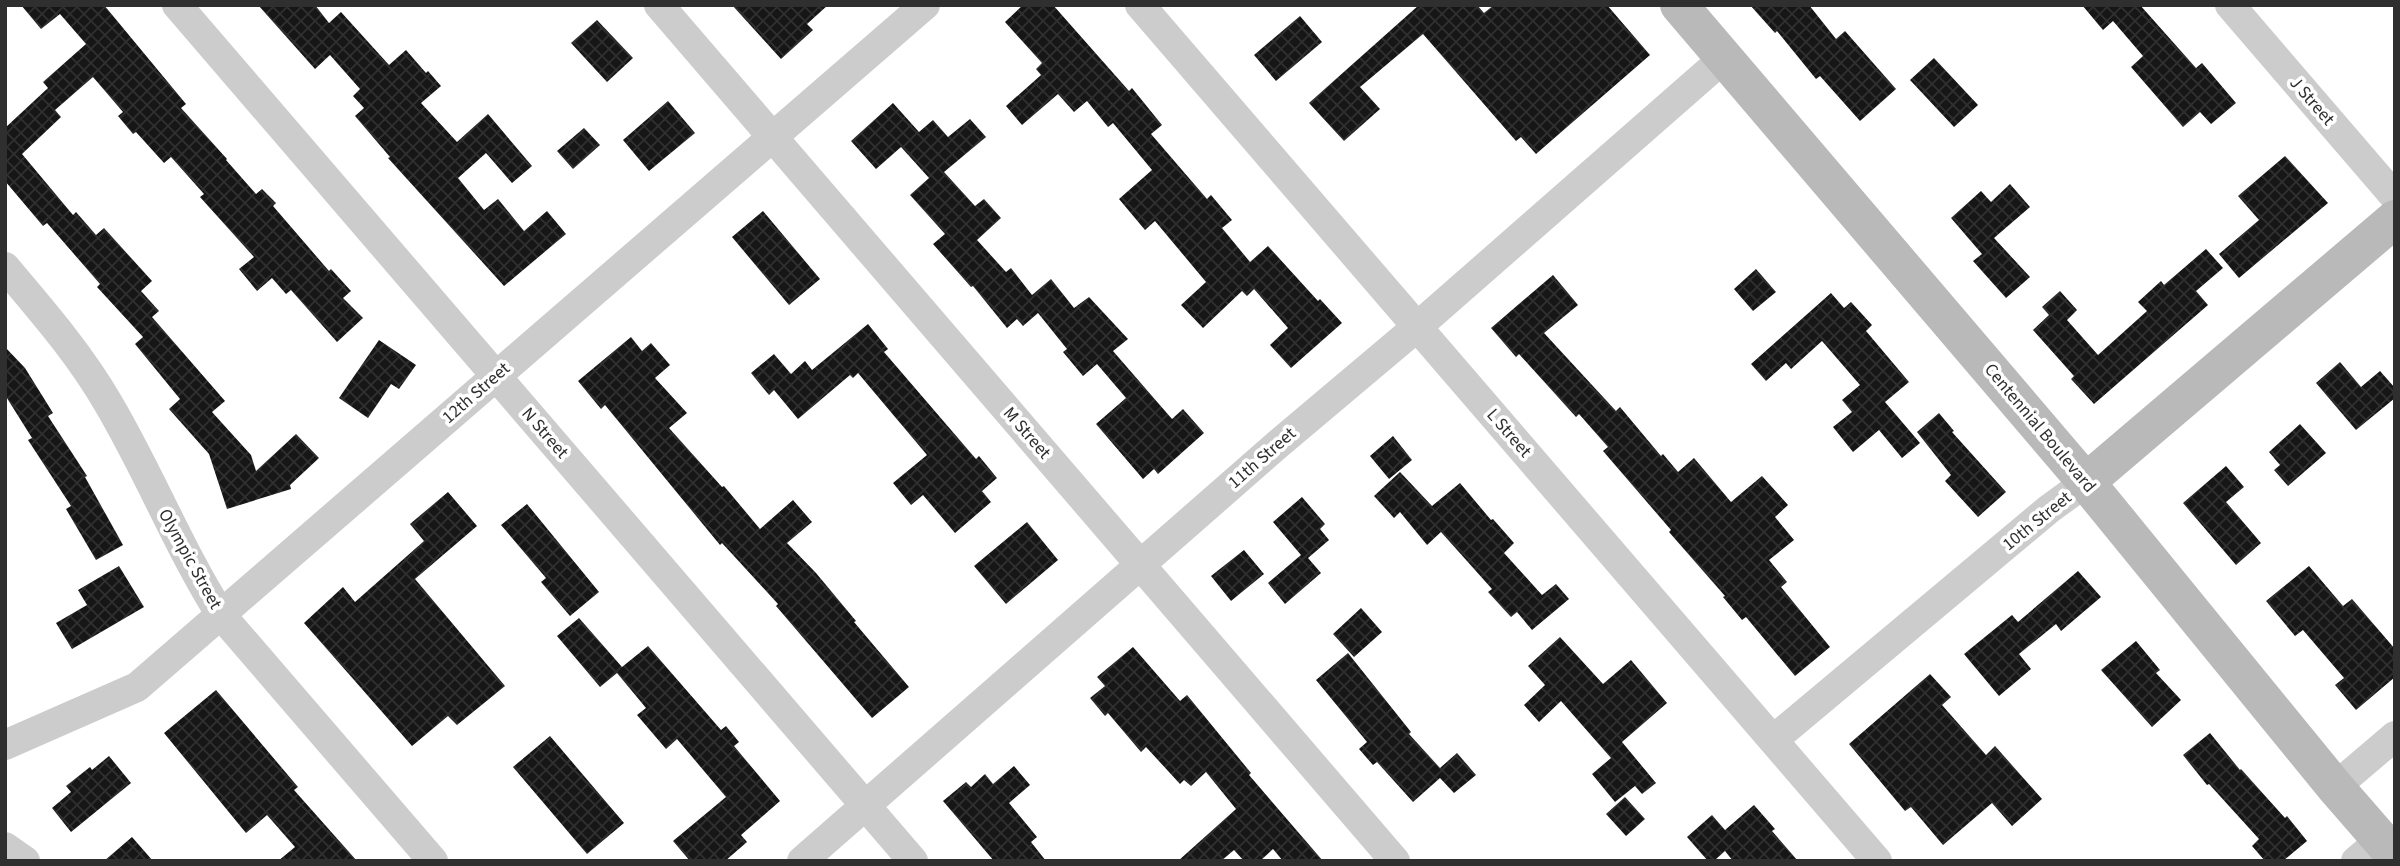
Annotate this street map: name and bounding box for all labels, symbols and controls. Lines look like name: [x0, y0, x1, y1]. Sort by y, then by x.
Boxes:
street label: J Street: [2284, 71, 2340, 131]
street label: 12th Street: [437, 357, 515, 429]
street label: Centennial Boulevard: [1978, 358, 2102, 498]
street label: M Street: [997, 401, 1057, 465]
street label: N Street: [516, 402, 574, 464]
street label: L Street: [1481, 403, 1537, 463]
street label: 11th Street: [1223, 422, 1301, 494]
street label: 10th Street: [1997, 485, 2077, 557]
street label: Olympic Street: [152, 504, 228, 614]

